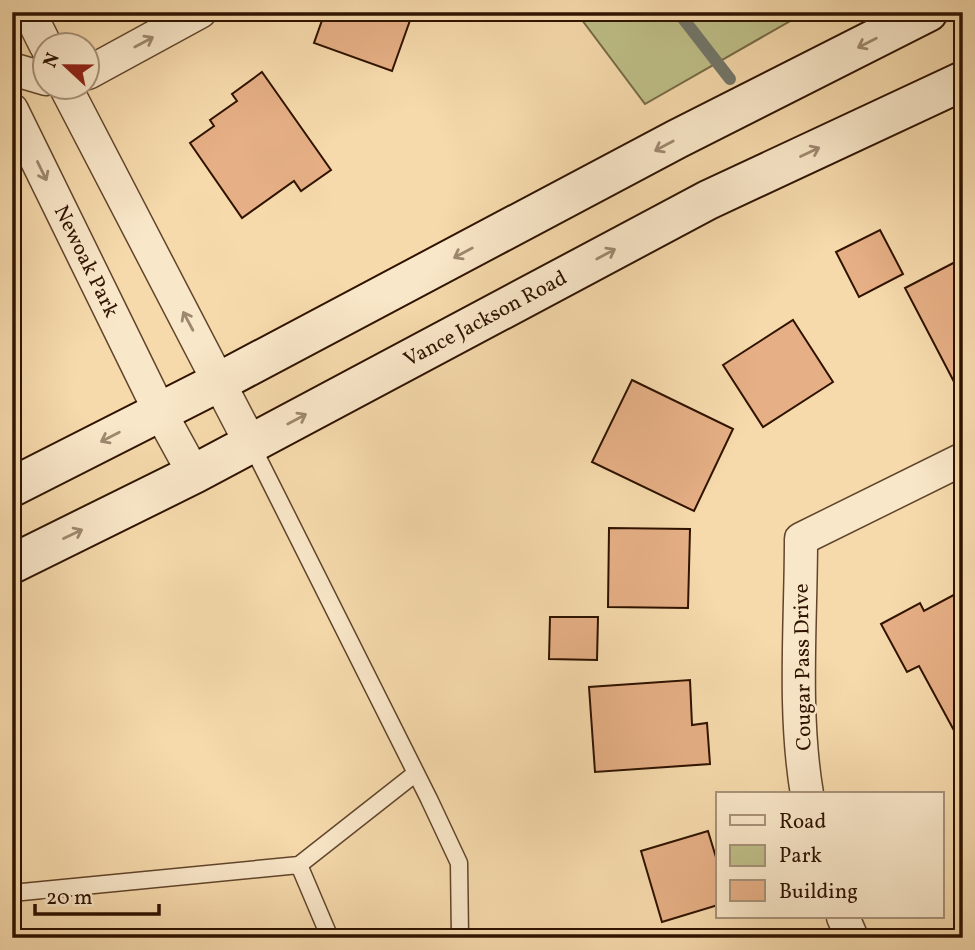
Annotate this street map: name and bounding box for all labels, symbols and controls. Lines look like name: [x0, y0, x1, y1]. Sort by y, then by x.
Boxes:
north arrow: [32, 32, 102, 102]
one-way arrow: [133, 35, 153, 49]
one-way arrow: [857, 37, 878, 51]
text: N: [37, 49, 67, 72]
one-way arrow: [654, 140, 675, 153]
one-way arrow: [799, 145, 820, 159]
one-way arrow: [36, 160, 50, 181]
street label: Newoak Park: [46, 201, 126, 323]
one-way arrow: [454, 246, 474, 260]
one-way arrow: [595, 247, 616, 260]
street label: Vance Jackson Road: [399, 264, 572, 375]
one-way arrow: [181, 312, 195, 332]
one-way arrow: [287, 411, 307, 425]
one-way arrow: [100, 431, 121, 445]
one-way arrow: [62, 526, 83, 540]
street label: Cougar Pass Drive: [788, 583, 819, 751]
legend: [716, 792, 944, 918]
text: Road: [779, 808, 826, 837]
text: Park: [779, 842, 822, 871]
scale bar: [35, 873, 159, 917]
text: Building: [779, 878, 858, 907]
text: 20 m: [46, 884, 92, 913]

